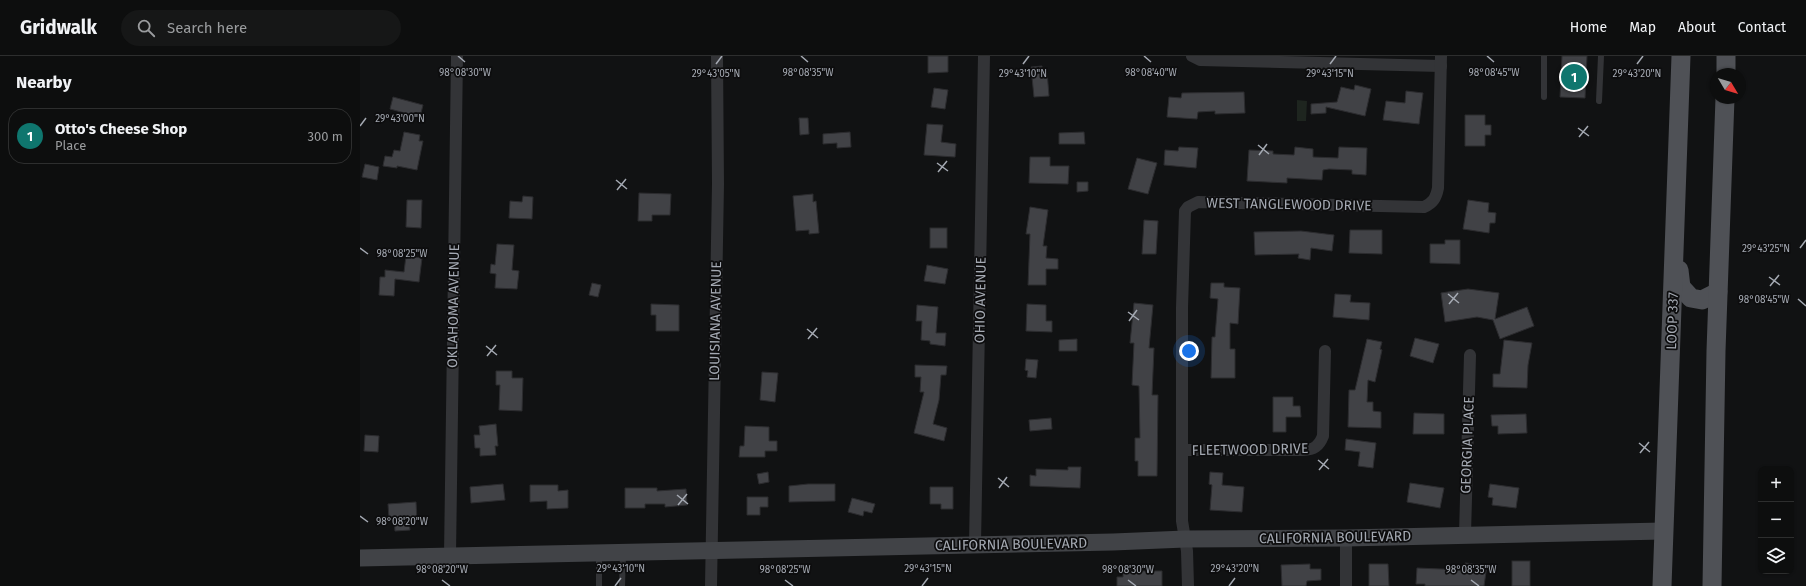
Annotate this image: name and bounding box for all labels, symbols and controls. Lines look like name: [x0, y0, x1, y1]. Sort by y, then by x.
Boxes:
search box: [121, 10, 401, 46]
text: Gridwalk: [20, 16, 97, 39]
icon: search: [135, 17, 157, 39]
text: Search here: [167, 19, 247, 37]
text: Home: [1570, 19, 1607, 36]
text: Map: [1629, 19, 1656, 36]
text: About: [1678, 19, 1716, 36]
text: Contact: [1738, 19, 1786, 36]
pin: 1: [1561, 62, 1587, 92]
text: 98°08'30"W: [439, 67, 492, 79]
text: 98°08'35"W: [782, 67, 834, 79]
text: 98°08'40"W: [1125, 67, 1178, 79]
text: 98°08'45"W: [1469, 67, 1520, 79]
text: 29°43'05"N: [692, 68, 740, 80]
text: 29°43'10"N: [999, 68, 1047, 80]
text: 29°43'15"N: [1306, 68, 1354, 80]
text: 29°43'20"N: [1613, 68, 1661, 80]
north arrow: [1710, 68, 1746, 104]
text: Nearby: [16, 72, 71, 93]
text: 29°43'00"N: [375, 113, 425, 125]
text: Otto's Cheese Shop: [55, 120, 187, 138]
text: 1: [27, 129, 33, 144]
text: 300 m: [307, 129, 343, 144]
text: Place: [55, 138, 86, 153]
street label: WEST TANGLEWOOD DRIVE: [1206, 195, 1372, 214]
text: 29°43'25"N: [1742, 243, 1790, 255]
street label: OKLAHOMA AVENUE: [444, 244, 463, 368]
text: 98°08'25"W: [376, 248, 428, 260]
street label: OHIO AVENUE: [971, 257, 990, 343]
street label: LOUISIANA AVENUE: [706, 261, 725, 381]
street label: LOOP 337: [1663, 292, 1682, 350]
text: 98°08'45"W: [1739, 294, 1790, 306]
your location: [1179, 341, 1199, 361]
street label: GEORGIA PLACE: [1457, 396, 1478, 494]
street label: FLEETWOOD DRIVE: [1192, 440, 1308, 459]
map controls: [1758, 466, 1794, 574]
button: +: [1758, 466, 1794, 502]
button: −: [1758, 502, 1794, 538]
text: 98°08'20"W: [376, 516, 429, 528]
street label: CALIFORNIA BOULEVARD: [1259, 528, 1411, 547]
street label: CALIFORNIA BOULEVARD: [935, 535, 1087, 554]
button: layers: [1758, 538, 1794, 574]
text: 29°43'10"N: [597, 563, 645, 575]
text: 29°43'15"N: [904, 563, 952, 575]
text: 29°43'20"N: [1211, 563, 1259, 575]
text: 98°08'20"W: [416, 564, 469, 576]
text: 98°08'25"W: [759, 564, 811, 576]
text: 98°08'30"W: [1102, 564, 1155, 576]
text: 98°08'35"W: [1445, 564, 1497, 576]

